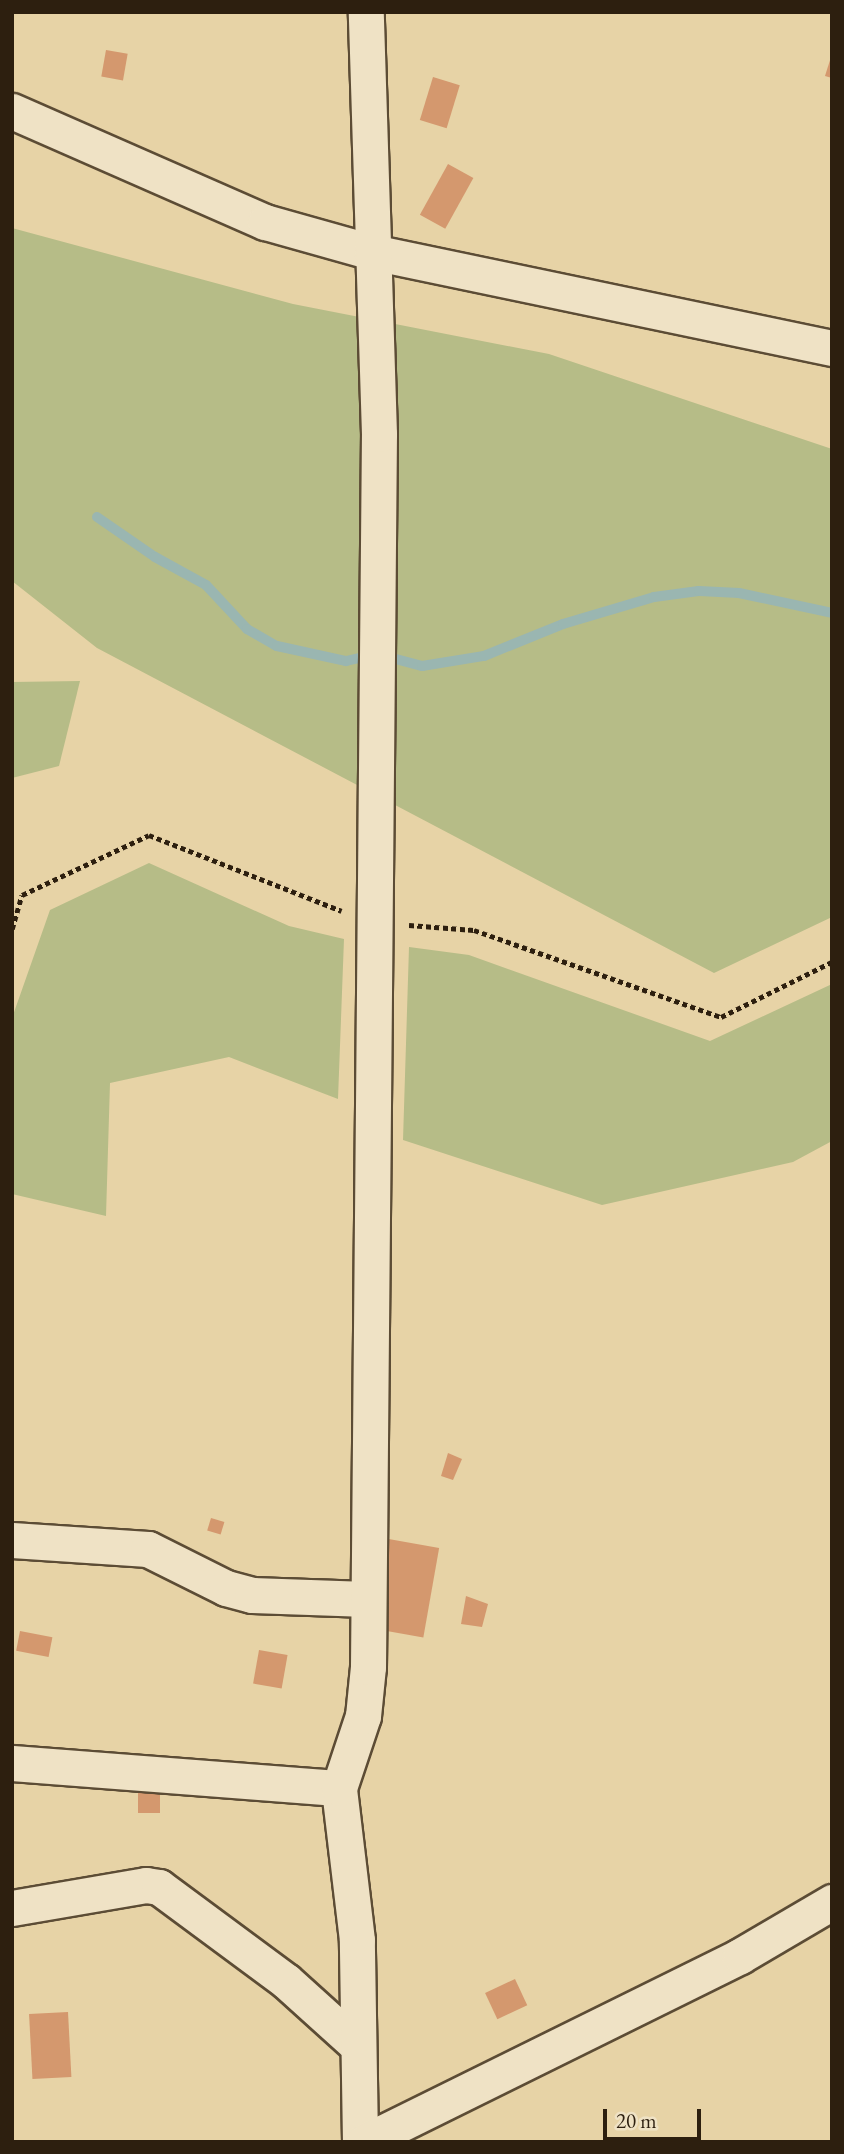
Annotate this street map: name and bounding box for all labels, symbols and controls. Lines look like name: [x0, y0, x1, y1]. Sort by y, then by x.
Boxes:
scale bar: [606, 2094, 704, 2138]
text: 20 m: [616, 2107, 657, 2134]

